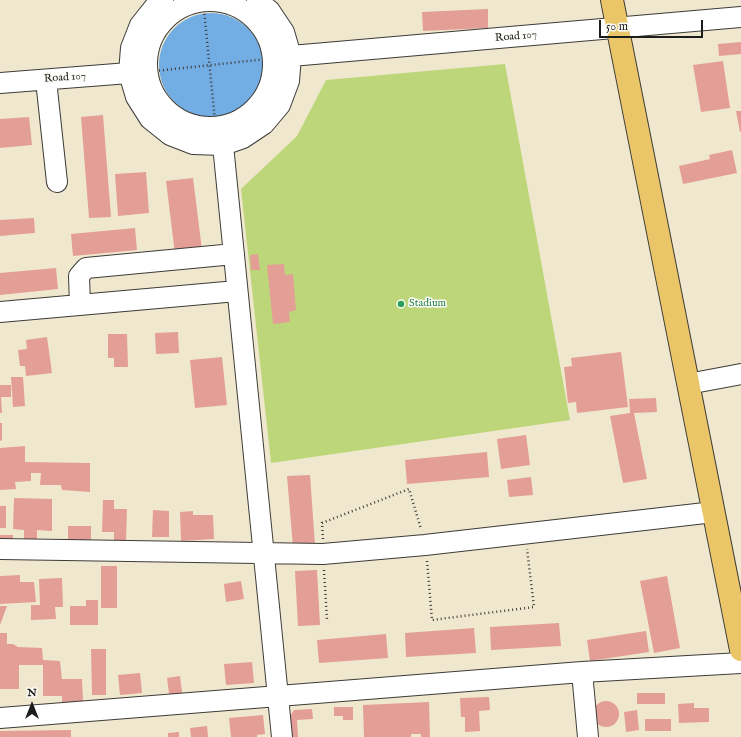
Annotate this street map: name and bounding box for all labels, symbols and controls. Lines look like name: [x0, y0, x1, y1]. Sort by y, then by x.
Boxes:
scale bar: [601, 12, 705, 38]
text: 50 m: [606, 19, 628, 34]
street label: Road 107: [495, 29, 537, 45]
street label: Road 107: [44, 70, 86, 86]
place label: Stadium: [409, 297, 446, 311]
marker: Stadium: [396, 299, 406, 309]
north arrow: [12, 685, 52, 725]
text: N: [27, 686, 37, 700]

